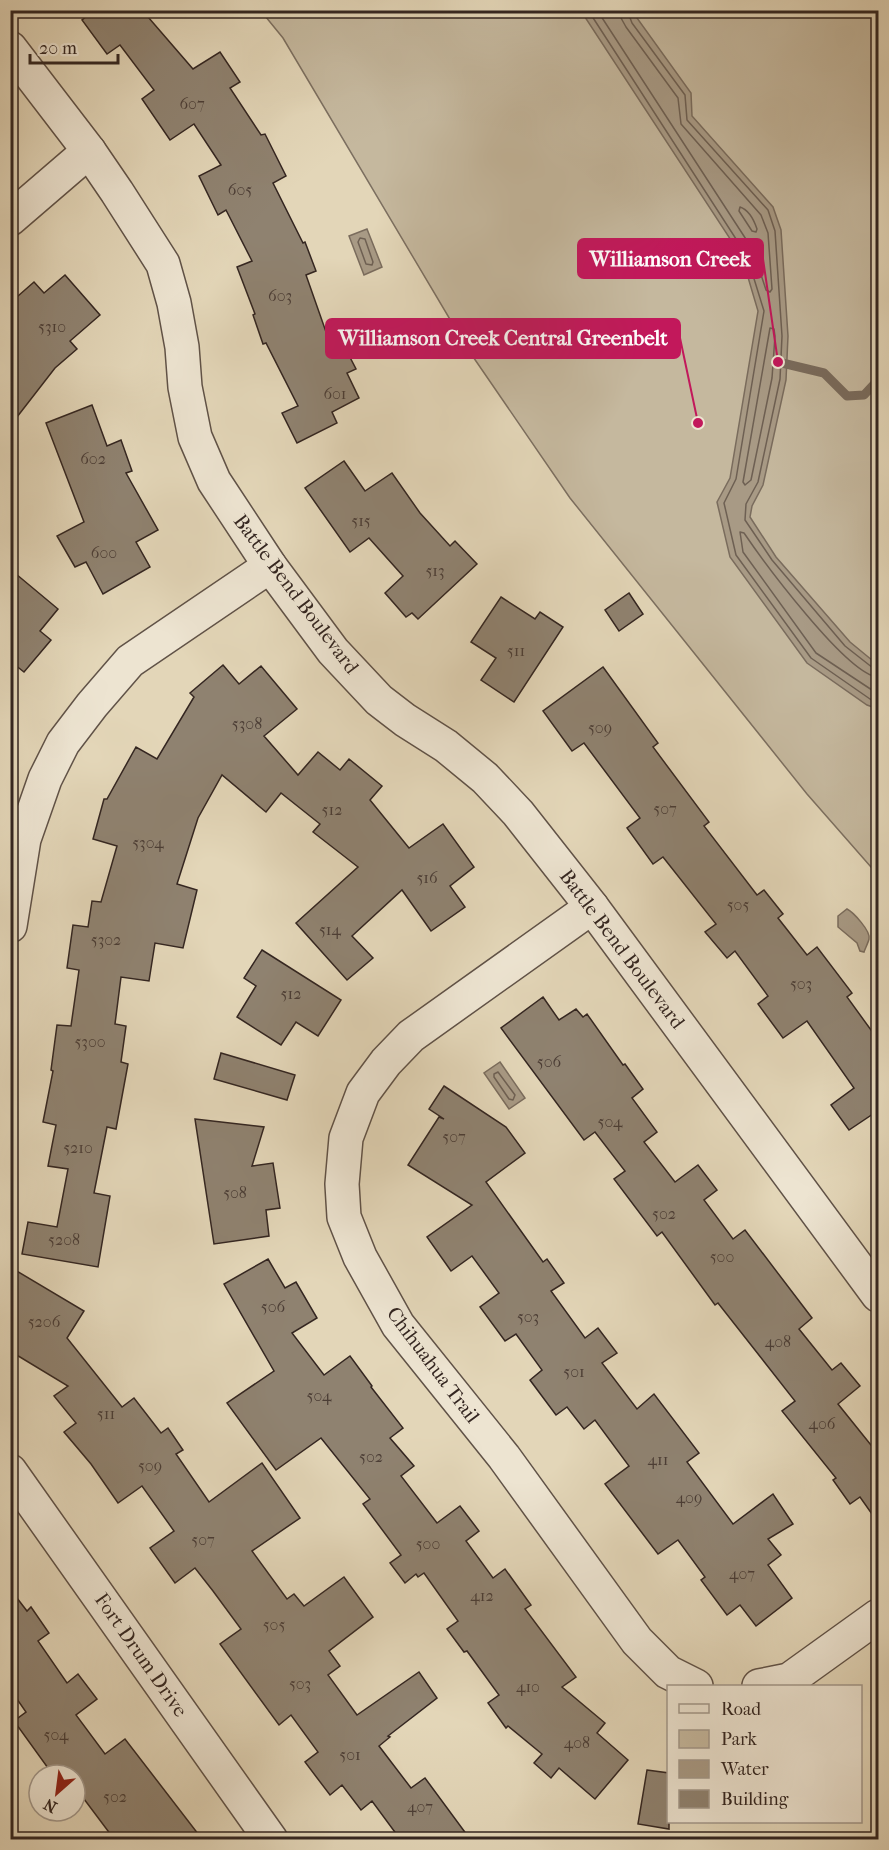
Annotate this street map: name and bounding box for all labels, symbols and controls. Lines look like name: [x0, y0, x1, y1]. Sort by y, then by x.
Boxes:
scale bar: [30, 27, 118, 65]
text: 20 m: [39, 38, 77, 59]
house number: 607: [179, 94, 205, 113]
house number: 605: [228, 180, 252, 199]
callout: Williamson Creek: [578, 239, 763, 278]
text: Williamson Creek: [588, 247, 752, 271]
house number: 603: [268, 286, 292, 305]
house number: 5310: [38, 317, 66, 336]
callout: Williamson Creek Central Greenbelt: [326, 319, 680, 358]
text: Williamson Creek Central Greenbelt: [337, 326, 668, 350]
house number: 601: [323, 384, 347, 403]
house number: 602: [80, 449, 106, 468]
street label: Battle Bend Boulevard: [229, 510, 364, 679]
house number: 515: [351, 511, 371, 530]
house number: 600: [91, 543, 117, 562]
house number: 513: [425, 561, 445, 580]
house number: 511: [507, 641, 525, 660]
house number: 5308: [232, 714, 262, 733]
house number: 509: [588, 718, 612, 737]
house number: 507: [653, 799, 677, 818]
house number: 512: [322, 800, 342, 819]
house number: 5304: [132, 833, 164, 852]
street label: Battle Bend Boulevard: [555, 865, 690, 1034]
house number: 516: [416, 868, 438, 887]
house number: 505: [727, 895, 749, 914]
house number: 514: [319, 920, 342, 939]
house number: 5302: [91, 930, 121, 949]
house number: 503: [790, 974, 812, 993]
house number: 512: [281, 984, 301, 1003]
house number: 5300: [74, 1032, 106, 1051]
house number: 506: [537, 1052, 562, 1071]
house number: 504: [598, 1112, 623, 1131]
house number: 507: [442, 1127, 466, 1146]
house number: 5210: [63, 1138, 93, 1157]
house number: 508: [223, 1183, 247, 1202]
house number: 502: [652, 1204, 676, 1223]
house number: 5208: [48, 1230, 80, 1249]
house number: 500: [710, 1247, 734, 1266]
house number: 506: [261, 1297, 286, 1316]
street label: Chihuahua Trail: [382, 1302, 484, 1428]
house number: 503: [517, 1307, 539, 1326]
house number: 5206: [28, 1312, 61, 1331]
house number: 408: [765, 1332, 791, 1351]
house number: 501: [563, 1362, 585, 1381]
house number: 504: [307, 1386, 332, 1405]
house number: 511: [97, 1404, 115, 1423]
house number: 406: [809, 1414, 836, 1433]
house number: 502: [359, 1447, 383, 1466]
house number: 411: [648, 1450, 668, 1469]
house number: 509: [138, 1456, 162, 1475]
house number: 409: [676, 1488, 702, 1507]
house number: 507: [191, 1530, 215, 1549]
house number: 500: [416, 1534, 440, 1553]
house number: 407: [729, 1564, 755, 1583]
house number: 412: [470, 1586, 494, 1605]
street label: Fort Drum Drive: [90, 1589, 192, 1721]
house number: 505: [263, 1615, 285, 1634]
house number: 503: [289, 1674, 311, 1693]
house number: 410: [516, 1677, 540, 1696]
legend: [667, 1685, 862, 1823]
text: Road: [721, 1699, 761, 1720]
house number: 504: [44, 1725, 69, 1744]
text: Park: [721, 1729, 758, 1750]
house number: 408: [564, 1733, 590, 1752]
house number: 501: [339, 1745, 361, 1764]
text: Water: [720, 1759, 769, 1780]
north arrow: [27, 1763, 87, 1823]
house number: 502: [103, 1787, 127, 1806]
text: Building: [721, 1789, 789, 1810]
text: N: [40, 1794, 60, 1817]
house number: 407: [407, 1797, 433, 1816]

